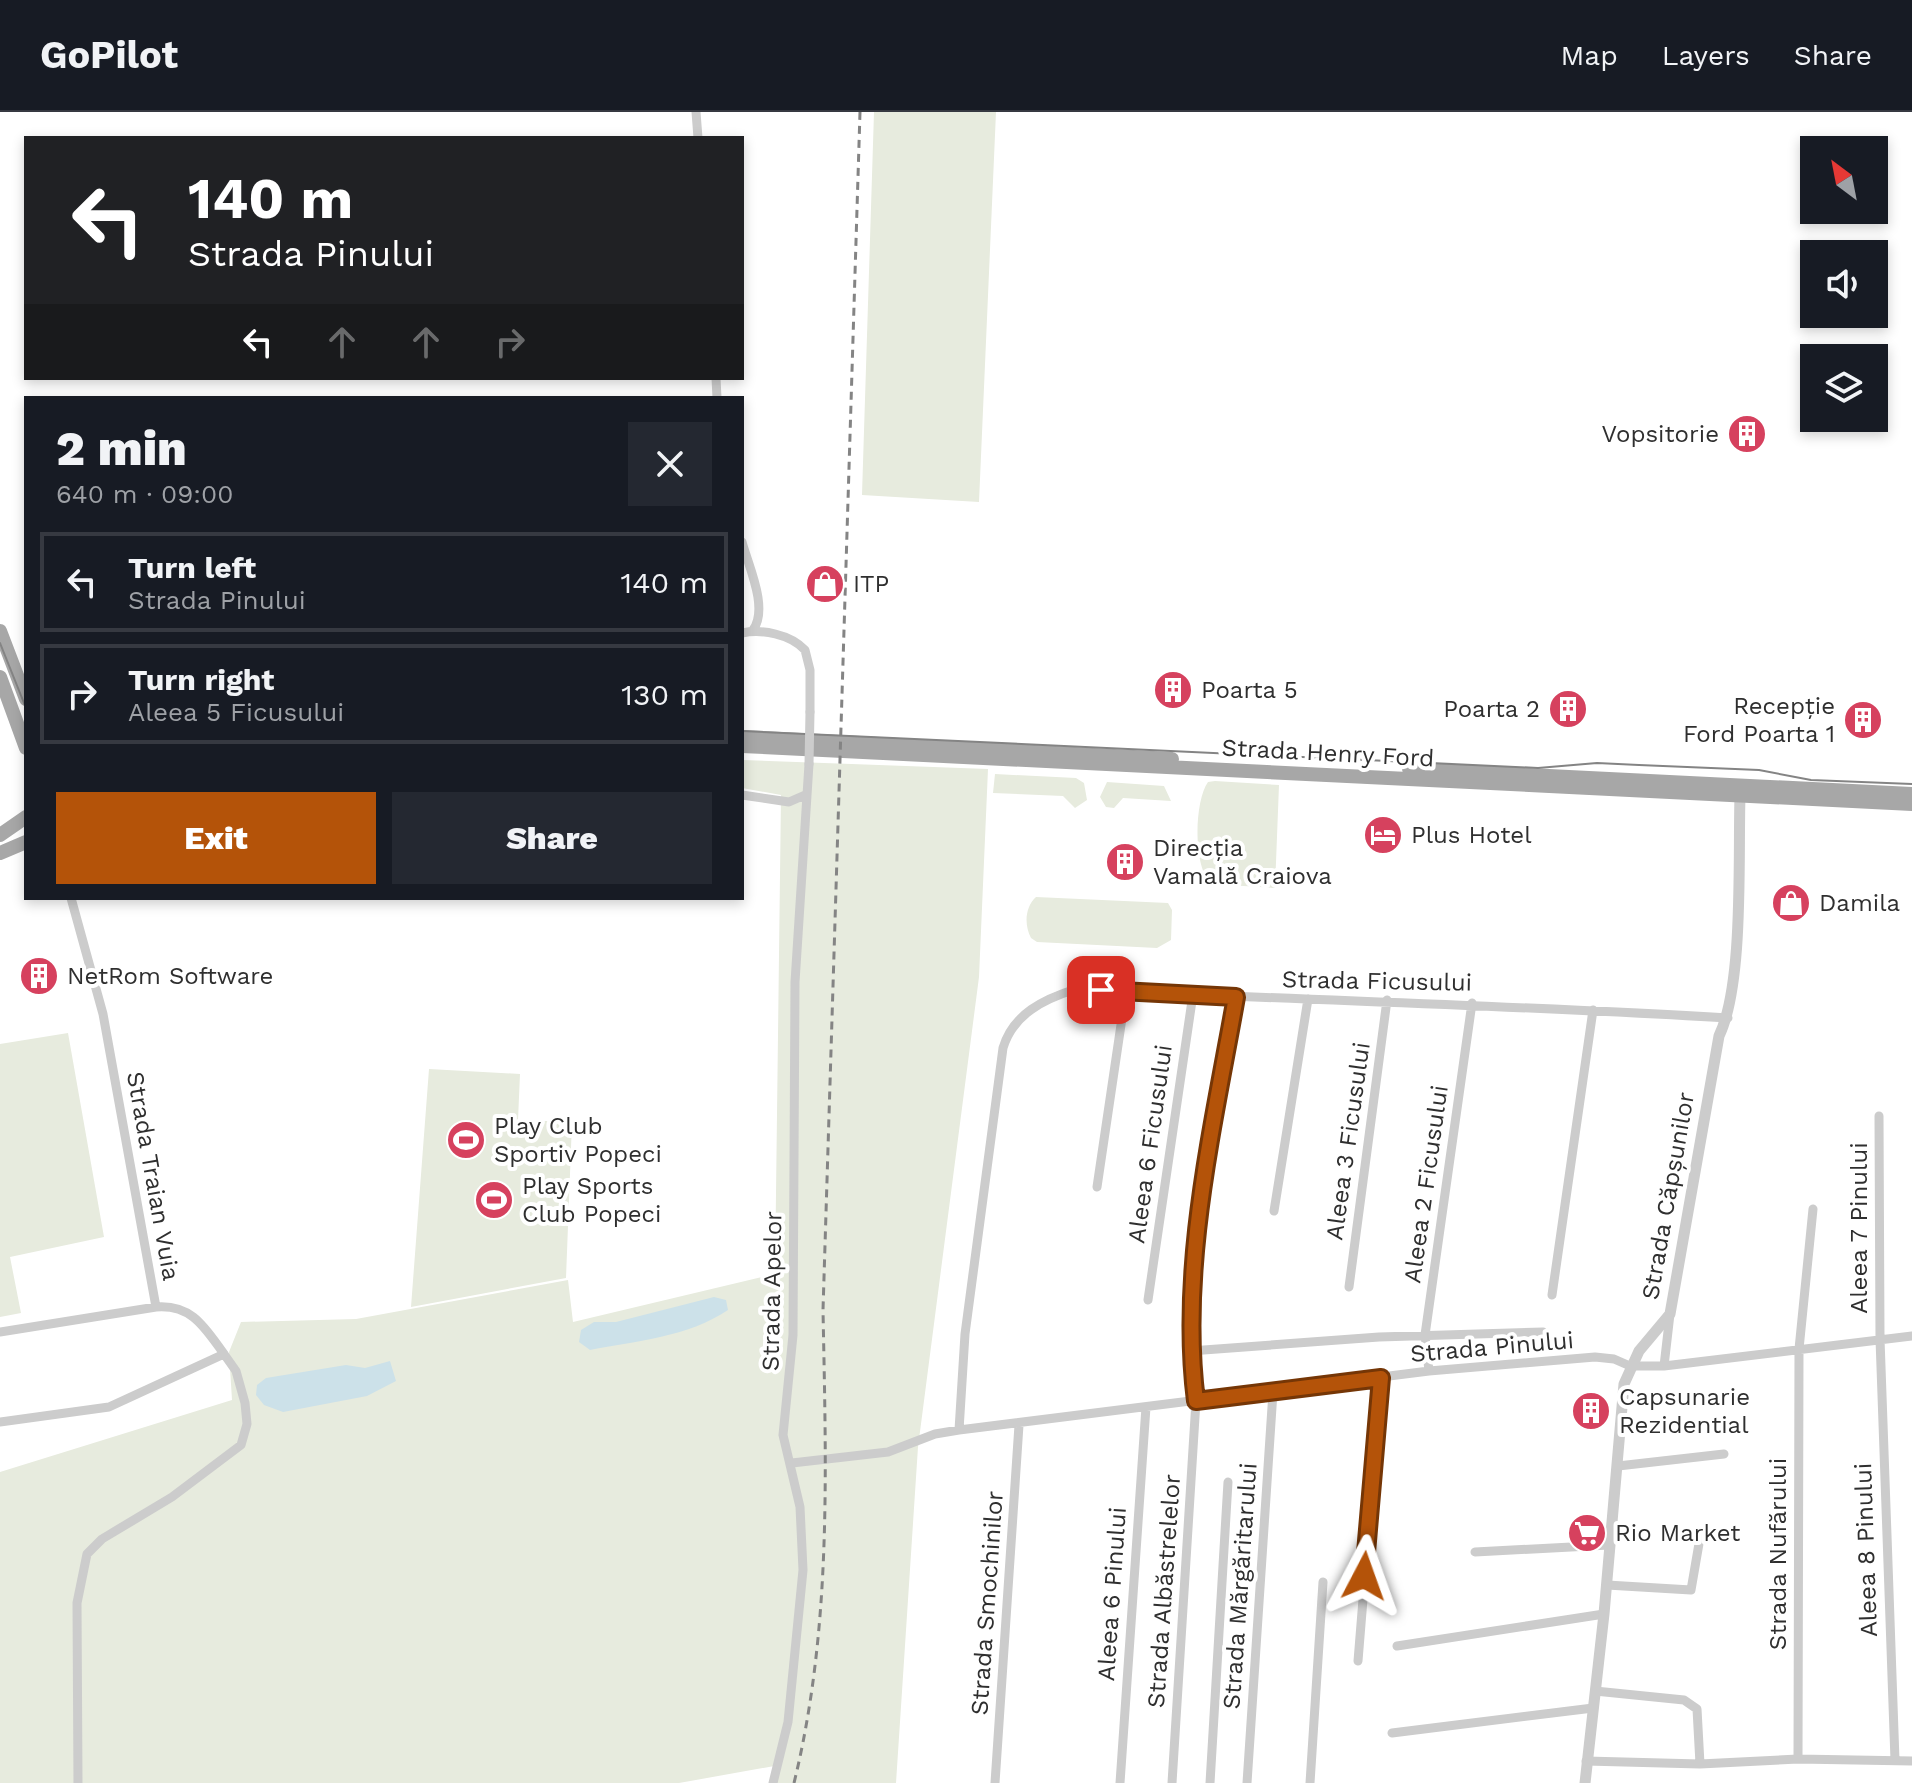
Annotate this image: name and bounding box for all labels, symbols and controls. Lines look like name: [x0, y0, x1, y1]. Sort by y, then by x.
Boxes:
text: GoPilot: [40, 33, 178, 77]
text: Map: [1561, 39, 1618, 72]
text: Layers: [1662, 39, 1750, 72]
text: Share: [1794, 39, 1872, 72]
north arrow: [1800, 136, 1888, 224]
map controls: [1800, 136, 1888, 432]
text: 140 m: [188, 166, 353, 232]
icon: left: [56, 168, 160, 272]
text: Strada Pinului: [188, 233, 434, 275]
button: sound: [1800, 240, 1888, 328]
icon: left: [236, 320, 280, 364]
icon: ahead: [320, 320, 364, 364]
icon: ahead: [404, 320, 448, 364]
icon: right: [488, 320, 532, 364]
button: layers: [1800, 344, 1888, 432]
building icon: Vopsitorie: [1726, 413, 1768, 455]
text: 2 min: [56, 420, 187, 477]
place label: Vopsitorie: [1602, 420, 1719, 448]
button: close: [628, 422, 712, 506]
text: 640 m · 09:00: [56, 479, 233, 509]
text: Turn left: [128, 550, 256, 585]
icon: left: [60, 560, 104, 604]
shop icon: ITP: [804, 563, 846, 605]
text: 140 m: [620, 565, 708, 600]
place label: ITP: [853, 570, 889, 598]
text: Strada Pinului: [128, 585, 306, 615]
text: Turn right: [128, 662, 274, 697]
building icon: Poarta 5: [1152, 669, 1194, 711]
icon: right: [60, 672, 104, 716]
place label: Poarta 5: [1201, 676, 1298, 704]
text: 130 m: [621, 677, 708, 712]
building icon: Poarta 2: [1547, 688, 1589, 730]
place label: Recepție Ford Poarta 1: [1683, 692, 1835, 748]
place label: Poarta 2: [1443, 695, 1540, 723]
text: Aleea 5 Ficusului: [128, 697, 344, 727]
building icon: Recepție Ford Poarta 1: [1842, 699, 1884, 741]
street label: Strada Henry Ford: [1221, 733, 1435, 773]
button: Exit: [56, 792, 376, 884]
button: Share: [392, 792, 712, 884]
hotel icon: Plus Hotel: [1362, 814, 1404, 856]
place label: Plus Hotel: [1411, 821, 1532, 849]
place label: Direcția Vamală Craiova: [1153, 834, 1332, 890]
building icon: Direcția Vamală Craiova: [1104, 841, 1146, 883]
shop icon: Damila: [1770, 882, 1812, 924]
place label: Damila: [1819, 889, 1900, 917]
building icon: NetRom Software: [18, 955, 60, 997]
pin: [1067, 956, 1135, 1024]
place label: NetRom Software: [67, 962, 273, 990]
street label: Strada Ficusului: [1282, 965, 1472, 997]
icon: arrive: [1079, 968, 1123, 1012]
street label: Aleea 3 Ficusului: [1320, 1040, 1376, 1242]
street label: Aleea 6 Ficusului: [1122, 1043, 1178, 1245]
street label: Strada Traian Vuia: [121, 1069, 185, 1283]
street label: Aleea 2 Ficusului: [1398, 1083, 1454, 1285]
street label: Strada Căpșunilor: [1636, 1090, 1700, 1302]
place label: Play Club Sportiv Popeci: [494, 1112, 662, 1168]
sports icon: Play Club Sportiv Popeci: [445, 1119, 487, 1161]
street label: Aleea 7 Pinului: [1845, 1142, 1873, 1314]
place label: Play Sports Club Popeci: [522, 1172, 661, 1228]
sports icon: Play Sports Club Popeci: [473, 1179, 515, 1221]
street label: Strada Apelor: [757, 1211, 787, 1371]
street label: Strada Pinului: [1409, 1326, 1575, 1368]
place label: Capsunarie Rezidential: [1619, 1383, 1750, 1439]
building icon: Capsunarie Rezidential: [1570, 1390, 1612, 1432]
street label: Strada Nufărului: [1764, 1458, 1792, 1650]
street label: Strada Mărgăritarului: [1217, 1462, 1263, 1710]
street label: Aleea 8 Pinului: [1849, 1462, 1883, 1638]
street label: Strada Albăstrelelor: [1142, 1473, 1186, 1709]
street label: Strada Smochinilor: [965, 1490, 1009, 1716]
street label: Aleea 6 Pinului: [1092, 1506, 1132, 1682]
supermarket icon: Rio Market: [1566, 1512, 1608, 1554]
place label: Rio Market: [1615, 1519, 1740, 1547]
position arrow: [1322, 1534, 1406, 1618]

